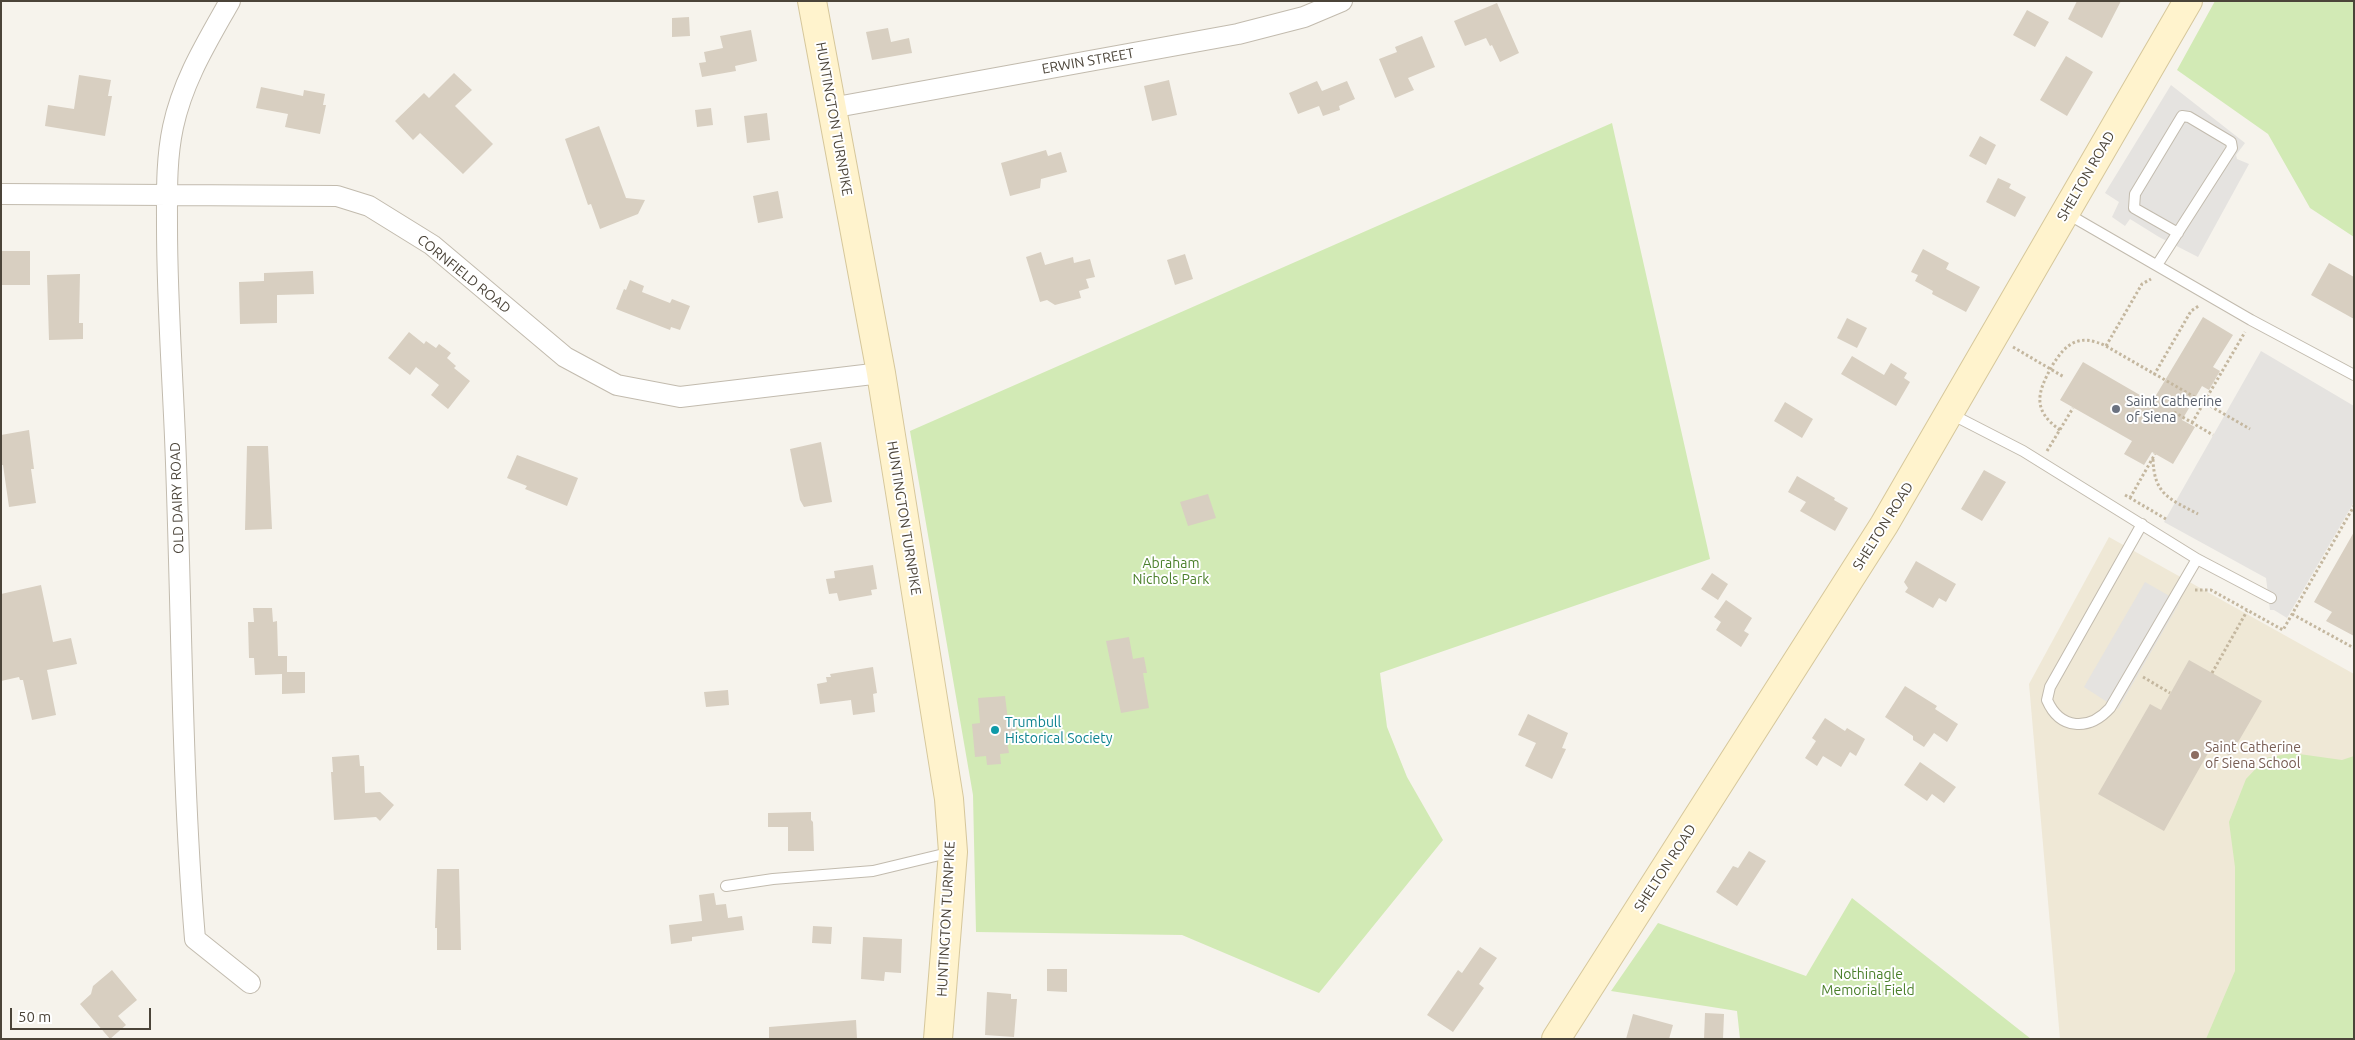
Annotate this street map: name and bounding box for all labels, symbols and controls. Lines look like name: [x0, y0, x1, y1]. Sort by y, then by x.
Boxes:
street label: HUNTINGTON TURNPIKE: [812, 41, 856, 197]
street label: ERWIN STREET: [1040, 45, 1136, 77]
street label: SHELTON ROAD: [2054, 128, 2118, 224]
street label: CORNFIELD ROAD: [414, 231, 514, 317]
place label: Saint Catherine of Siena: [2126, 393, 2222, 426]
marker: Saint Catherine of Siena: [2110, 403, 2122, 415]
street label: HUNTINGTON TURNPIKE: [884, 440, 924, 596]
street label: OLD DAIRY ROAD: [167, 442, 187, 554]
street label: SHELTON ROAD: [1849, 479, 1917, 573]
park label: Abraham Nichols Park: [1133, 555, 1209, 588]
place label: Trumbull Historical Society: [1005, 714, 1113, 746]
marker: Trumbull Historical Society: [989, 724, 1001, 736]
place label: Saint Catherine of Siena School: [2205, 739, 2301, 772]
marker: Saint Catherine of Siena School: [2189, 749, 2201, 761]
street label: SHELTON ROAD: [1631, 821, 1699, 915]
street label: HUNTINGTON TURNPIKE: [934, 841, 958, 997]
park label: Nothinagle Memorial Field: [1821, 966, 1915, 999]
scale bar: [12, 998, 154, 1030]
text: 50 m: [18, 1008, 51, 1025]

